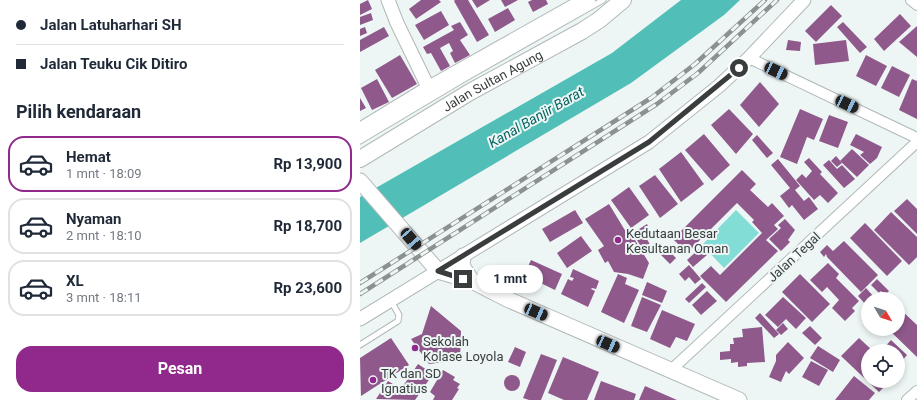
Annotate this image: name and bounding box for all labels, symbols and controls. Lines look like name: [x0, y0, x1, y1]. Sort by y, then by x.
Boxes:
text: Jalan Latuharhari SH: [40, 16, 182, 34]
street label: Jalan Sultan Agung: [440, 47, 545, 114]
text: Jalan Teuku Cik Ditiro: [40, 55, 187, 73]
route start: [730, 59, 748, 77]
car: [763, 60, 789, 82]
water label: Kanal Banjir Barat: [485, 83, 587, 151]
car: [834, 93, 860, 115]
text: Pilih kendaraan: [16, 101, 141, 122]
icon: car: [18, 146, 54, 182]
text: Hemat: [66, 148, 111, 166]
text: Rp 13,900: [274, 155, 342, 173]
text: 1 mnt · 18:09: [66, 166, 142, 181]
icon: car: [18, 208, 54, 244]
text: Nyaman: [66, 210, 121, 228]
text: Rp 18,700: [274, 217, 342, 235]
car: [399, 226, 423, 252]
place label: Kedutaan Besar Kesultanan Oman: [626, 226, 729, 256]
text: 2 mnt · 18:10: [66, 228, 142, 243]
street label: Jalan Tegal: [765, 229, 823, 285]
marker: Kedutaan Besar Kesultanan Oman: [613, 235, 623, 245]
callout: 1 mnt: [477, 265, 543, 293]
icon: car: [18, 270, 54, 306]
route end: [454, 270, 472, 288]
text: 1 mnt: [493, 271, 527, 286]
text: XL: [66, 272, 84, 290]
text: Rp 23,600: [274, 279, 342, 297]
text: 3 mnt · 18:11: [66, 290, 142, 305]
north arrow: [861, 292, 905, 336]
map controls: [861, 292, 905, 388]
car: [523, 302, 549, 322]
place label: Sekolah Kolase Loyola: [423, 334, 503, 364]
car: [595, 334, 621, 354]
marker: Sekolah Kolase Loyola: [410, 343, 420, 353]
button: locate: [861, 344, 905, 388]
button: Pesan: [16, 346, 344, 392]
place label: TK dan SD Ignatius: [381, 366, 441, 396]
marker: TK dan SD Ignatius: [368, 375, 378, 385]

